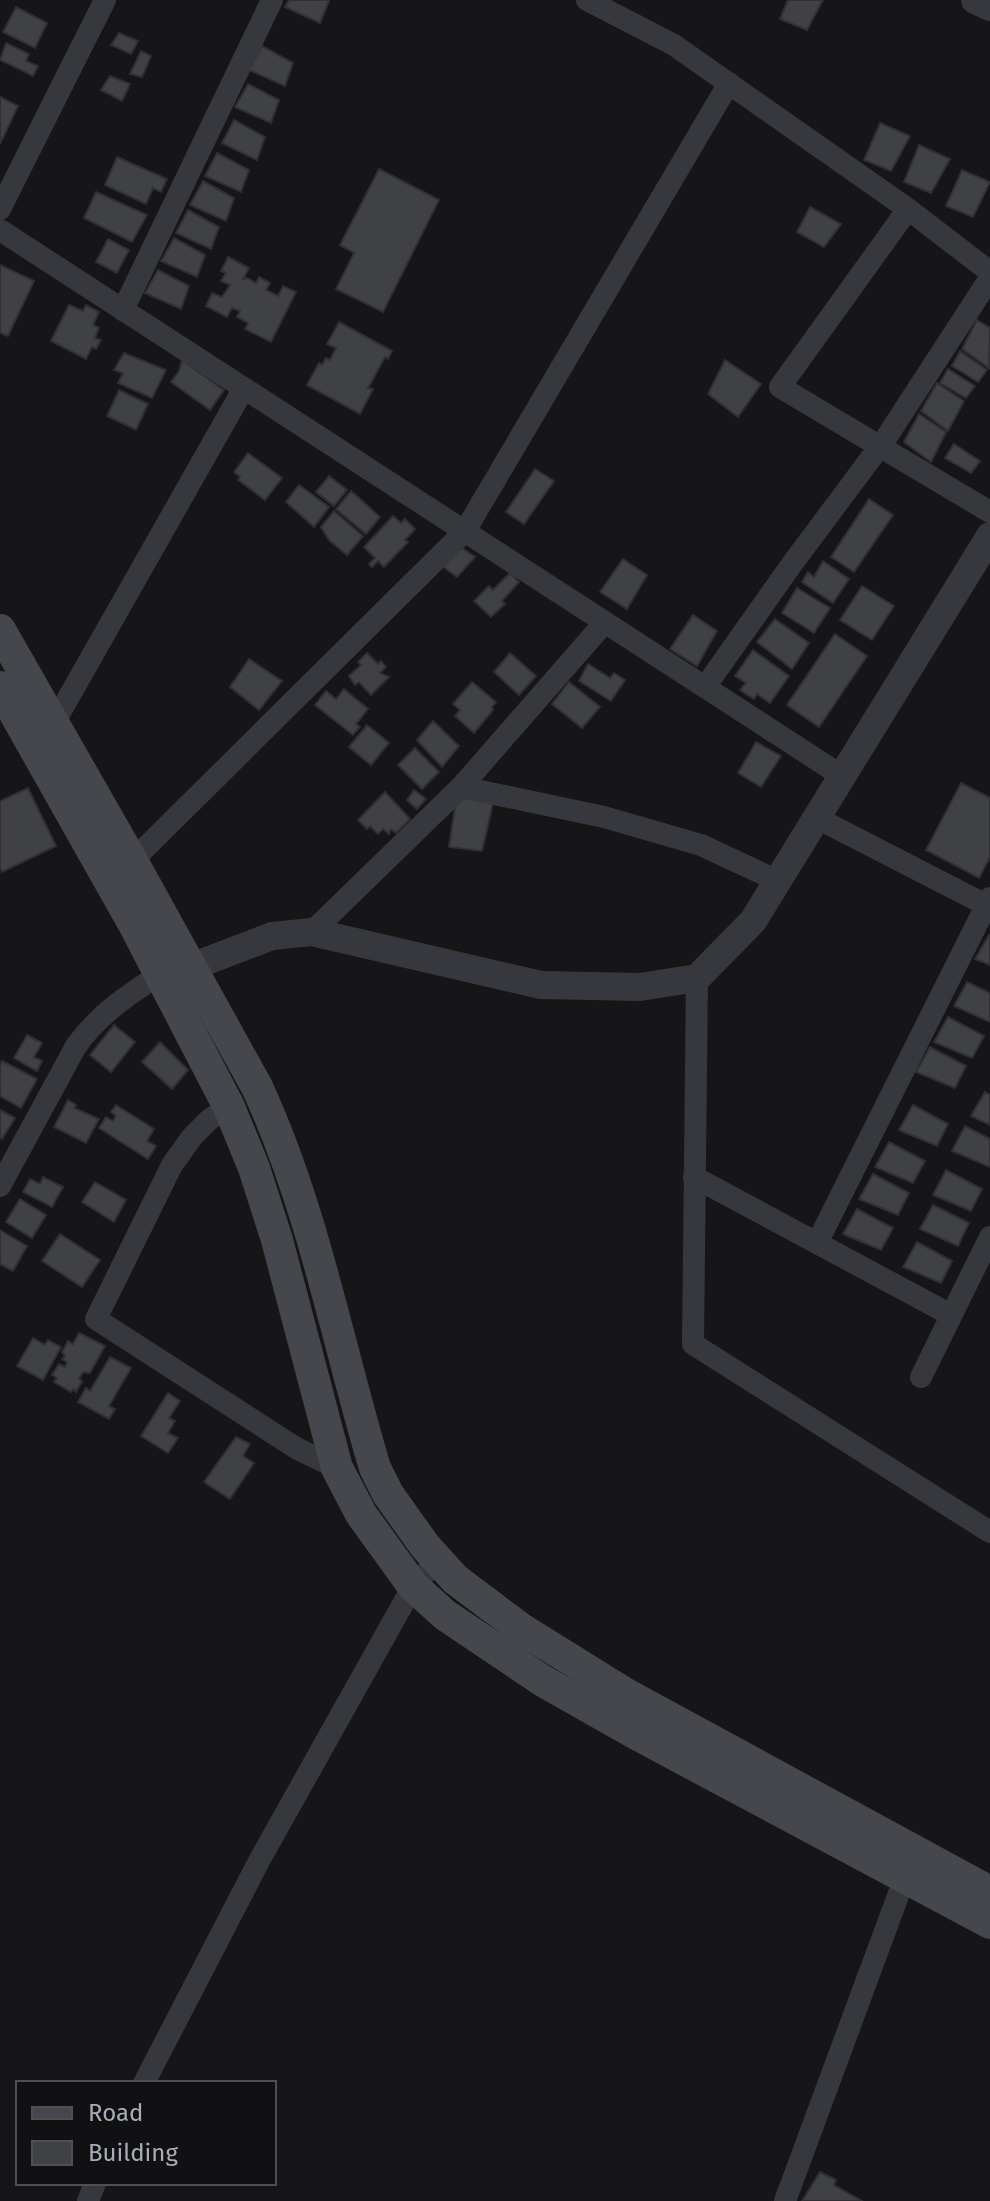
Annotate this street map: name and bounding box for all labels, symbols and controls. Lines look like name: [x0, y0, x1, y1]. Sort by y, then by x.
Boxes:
legend: [16, 2081, 276, 2185]
text: Road: [88, 2099, 143, 2127]
text: Building: [88, 2139, 178, 2167]

